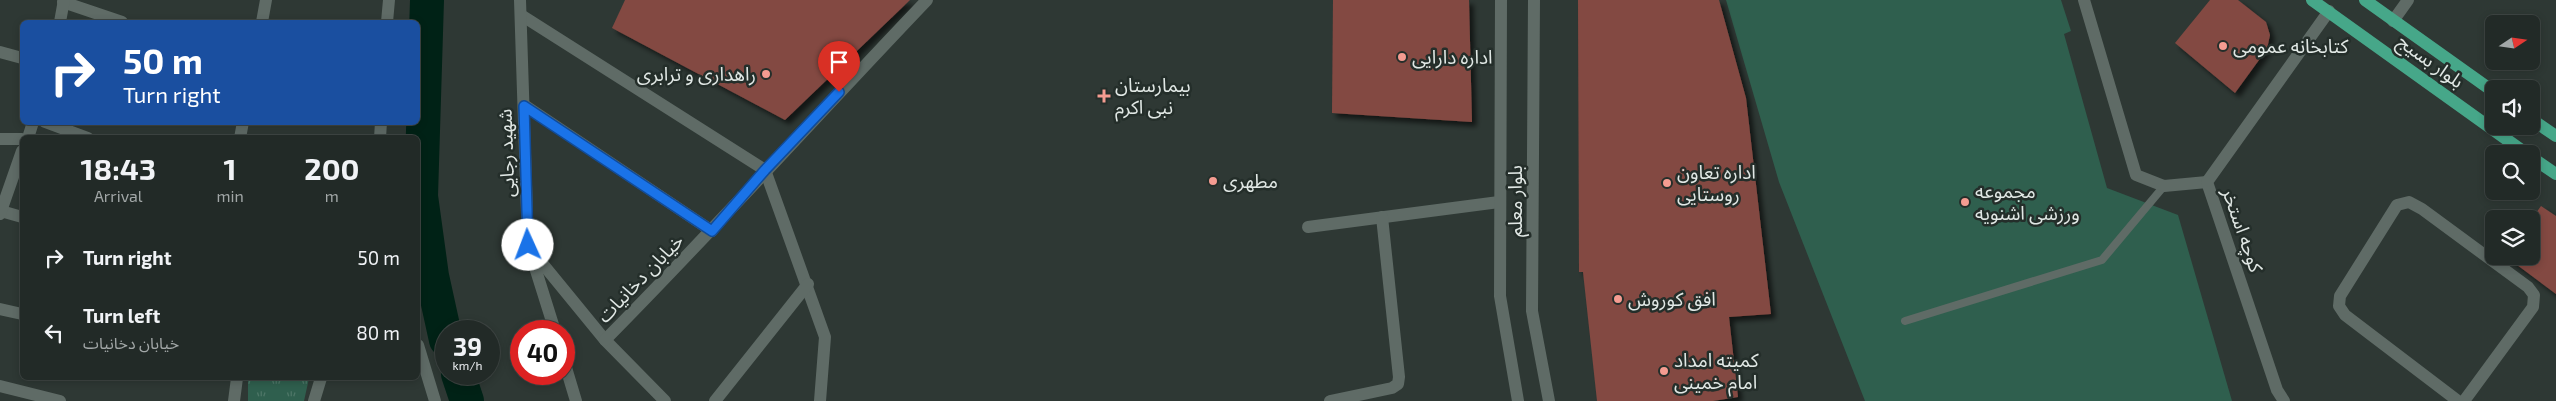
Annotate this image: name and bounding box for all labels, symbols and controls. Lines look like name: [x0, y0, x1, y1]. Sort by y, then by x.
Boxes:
north arrow: [2485, 15, 2540, 70]
map controls: [2485, 15, 2540, 265]
street label: بلوار بسیج: [2391, 29, 2469, 96]
place label: کتابخانه عمومی: [2233, 34, 2349, 58]
text: 50 m: [123, 39, 203, 81]
icon: right: [40, 40, 105, 105]
marker: کتابخانه عمومی: [2217, 40, 2229, 52]
pin: [818, 41, 860, 92]
place label: اداره دارایی: [1412, 45, 1493, 69]
icon: arrive: [825, 48, 853, 76]
marker: اداره دارایی: [1396, 51, 1408, 63]
place label: راهداری و ترابری: [637, 62, 756, 86]
marker: راهداری و ترابری: [760, 68, 772, 80]
place label: بیمارستان نبی اکرم: [1115, 73, 1191, 122]
button: sound: [2485, 80, 2540, 135]
text: Turn right: [123, 81, 221, 107]
marker: بیمارستان نبی اکرم: [1097, 89, 1111, 103]
street label: شهید رجایی: [492, 108, 520, 198]
button: search: [2485, 145, 2540, 200]
text: 18:43: [80, 150, 156, 186]
text: 1: [224, 150, 237, 186]
text: 200: [304, 150, 360, 186]
place label: اداره تعاون روستایی: [1677, 160, 1756, 206]
street label: بلوار معلم: [1503, 165, 1530, 237]
place label: مطهری: [1223, 169, 1278, 193]
marker: مطهری: [1207, 175, 1219, 187]
marker: اداره تعاون روستایی: [1661, 177, 1673, 189]
place label: مجموعه ورزشی اشنویه: [1975, 179, 2080, 225]
street label: کوچه استخر: [2216, 184, 2269, 277]
text: Arrival: [94, 186, 143, 205]
text: min: [216, 186, 244, 205]
text: m: [325, 186, 339, 205]
marker: مجموعه ورزشی اشنویه: [1959, 196, 1971, 208]
button: layers: [2485, 210, 2540, 265]
position arrow: [501, 218, 553, 270]
street label: خیابان دخانیات: [592, 229, 688, 327]
icon: right: [40, 244, 68, 272]
text: Turn right: [83, 246, 171, 269]
text: 50 m: [357, 246, 400, 269]
place label: افق کوروش: [1628, 287, 1716, 311]
marker: افق کوروش: [1612, 293, 1624, 305]
text: Turn left: [83, 304, 160, 327]
icon: left: [40, 319, 68, 347]
speed limit sign: 40: [510, 320, 575, 385]
text: 80 m: [356, 321, 400, 344]
text: 39: [453, 331, 482, 361]
text: خیابان دخانیات: [83, 333, 179, 352]
place label: کمیته امداد امام خمینی: [1674, 348, 1760, 397]
text: km/h: [453, 358, 482, 372]
marker: کمیته امداد امام خمینی: [1658, 365, 1670, 377]

